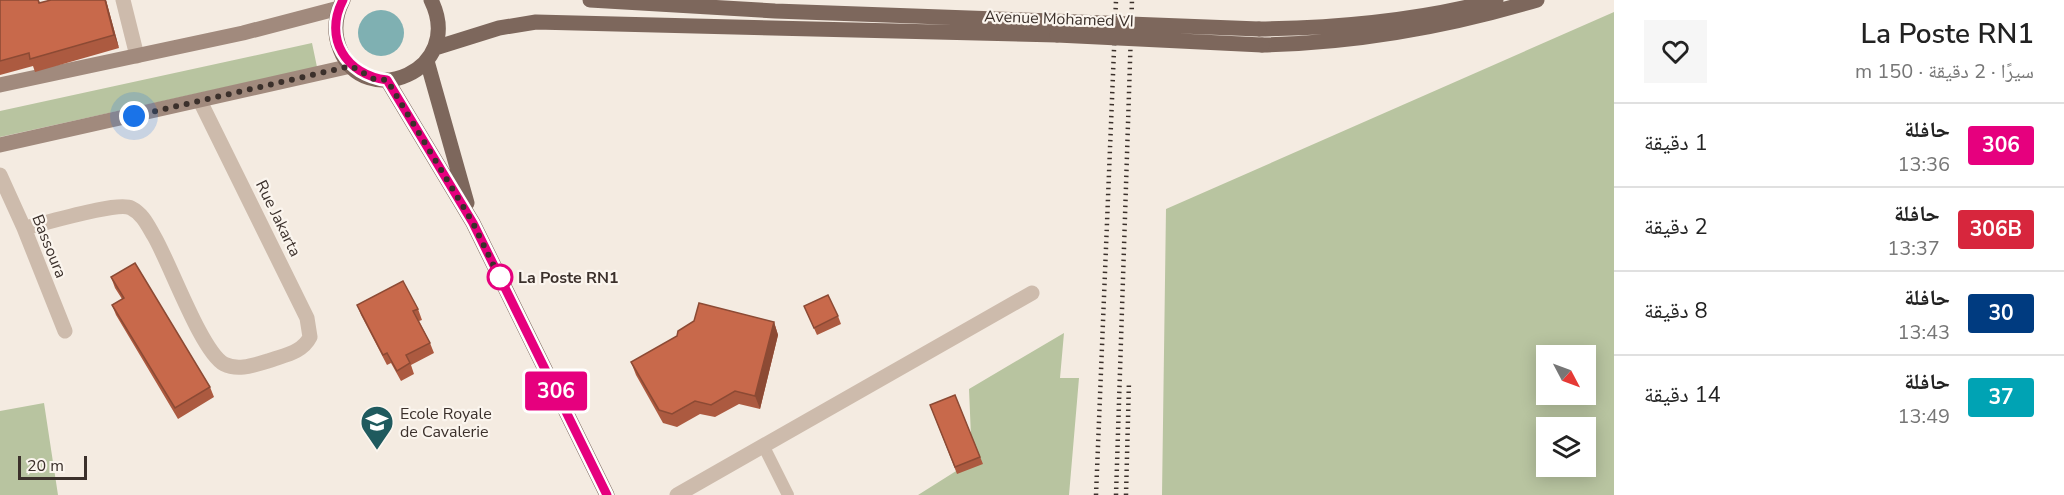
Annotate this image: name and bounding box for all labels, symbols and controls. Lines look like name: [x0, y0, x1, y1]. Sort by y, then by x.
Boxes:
street label: Avenue Mohamed VI: [984, 5, 1134, 33]
text: La Poste RN1: [1861, 15, 2034, 53]
button: heart: [1644, 20, 1707, 83]
text: سيرًا · 2 دقيقة · 150 m: [1855, 58, 2034, 85]
your location: [119, 101, 149, 131]
text: حافلة: [1904, 115, 1950, 145]
text: 1 دقيقة: [1644, 128, 1708, 158]
text: 306: [1982, 131, 2020, 159]
text: 13:36: [1897, 151, 1950, 178]
street label: Rue Jakarta: [250, 176, 306, 260]
text: حافلة: [1894, 199, 1940, 229]
street label: Bassoura: [26, 211, 72, 281]
text: 2 دقيقة: [1644, 212, 1708, 242]
text: 306B: [1970, 215, 2022, 243]
text: 13:37: [1887, 235, 1940, 262]
marker: La Poste RN1: [487, 264, 513, 290]
place label: La Poste RN1: [518, 267, 619, 289]
text: حافلة: [1904, 283, 1950, 313]
text: 8 دقيقة: [1644, 296, 1708, 326]
text: 30: [1988, 299, 2014, 327]
text: 13:43: [1897, 319, 1950, 346]
north arrow: [1536, 345, 1596, 405]
map controls: [1536, 345, 1596, 477]
text: حافلة: [1904, 367, 1950, 397]
line badge: 306: [522, 372, 590, 410]
text: 306: [537, 377, 575, 405]
text: 14 دقيقة: [1644, 380, 1721, 410]
text: 37: [1988, 383, 2014, 411]
place label: Ecole Royale de Cavalerie: [400, 403, 492, 443]
text: 13:49: [1897, 403, 1950, 430]
school or university icon: Ecole Royale de Cavalerie: [359, 404, 395, 451]
button: layers: [1536, 417, 1596, 477]
scale bar: [18, 453, 87, 480]
text: 20 m: [27, 455, 64, 477]

